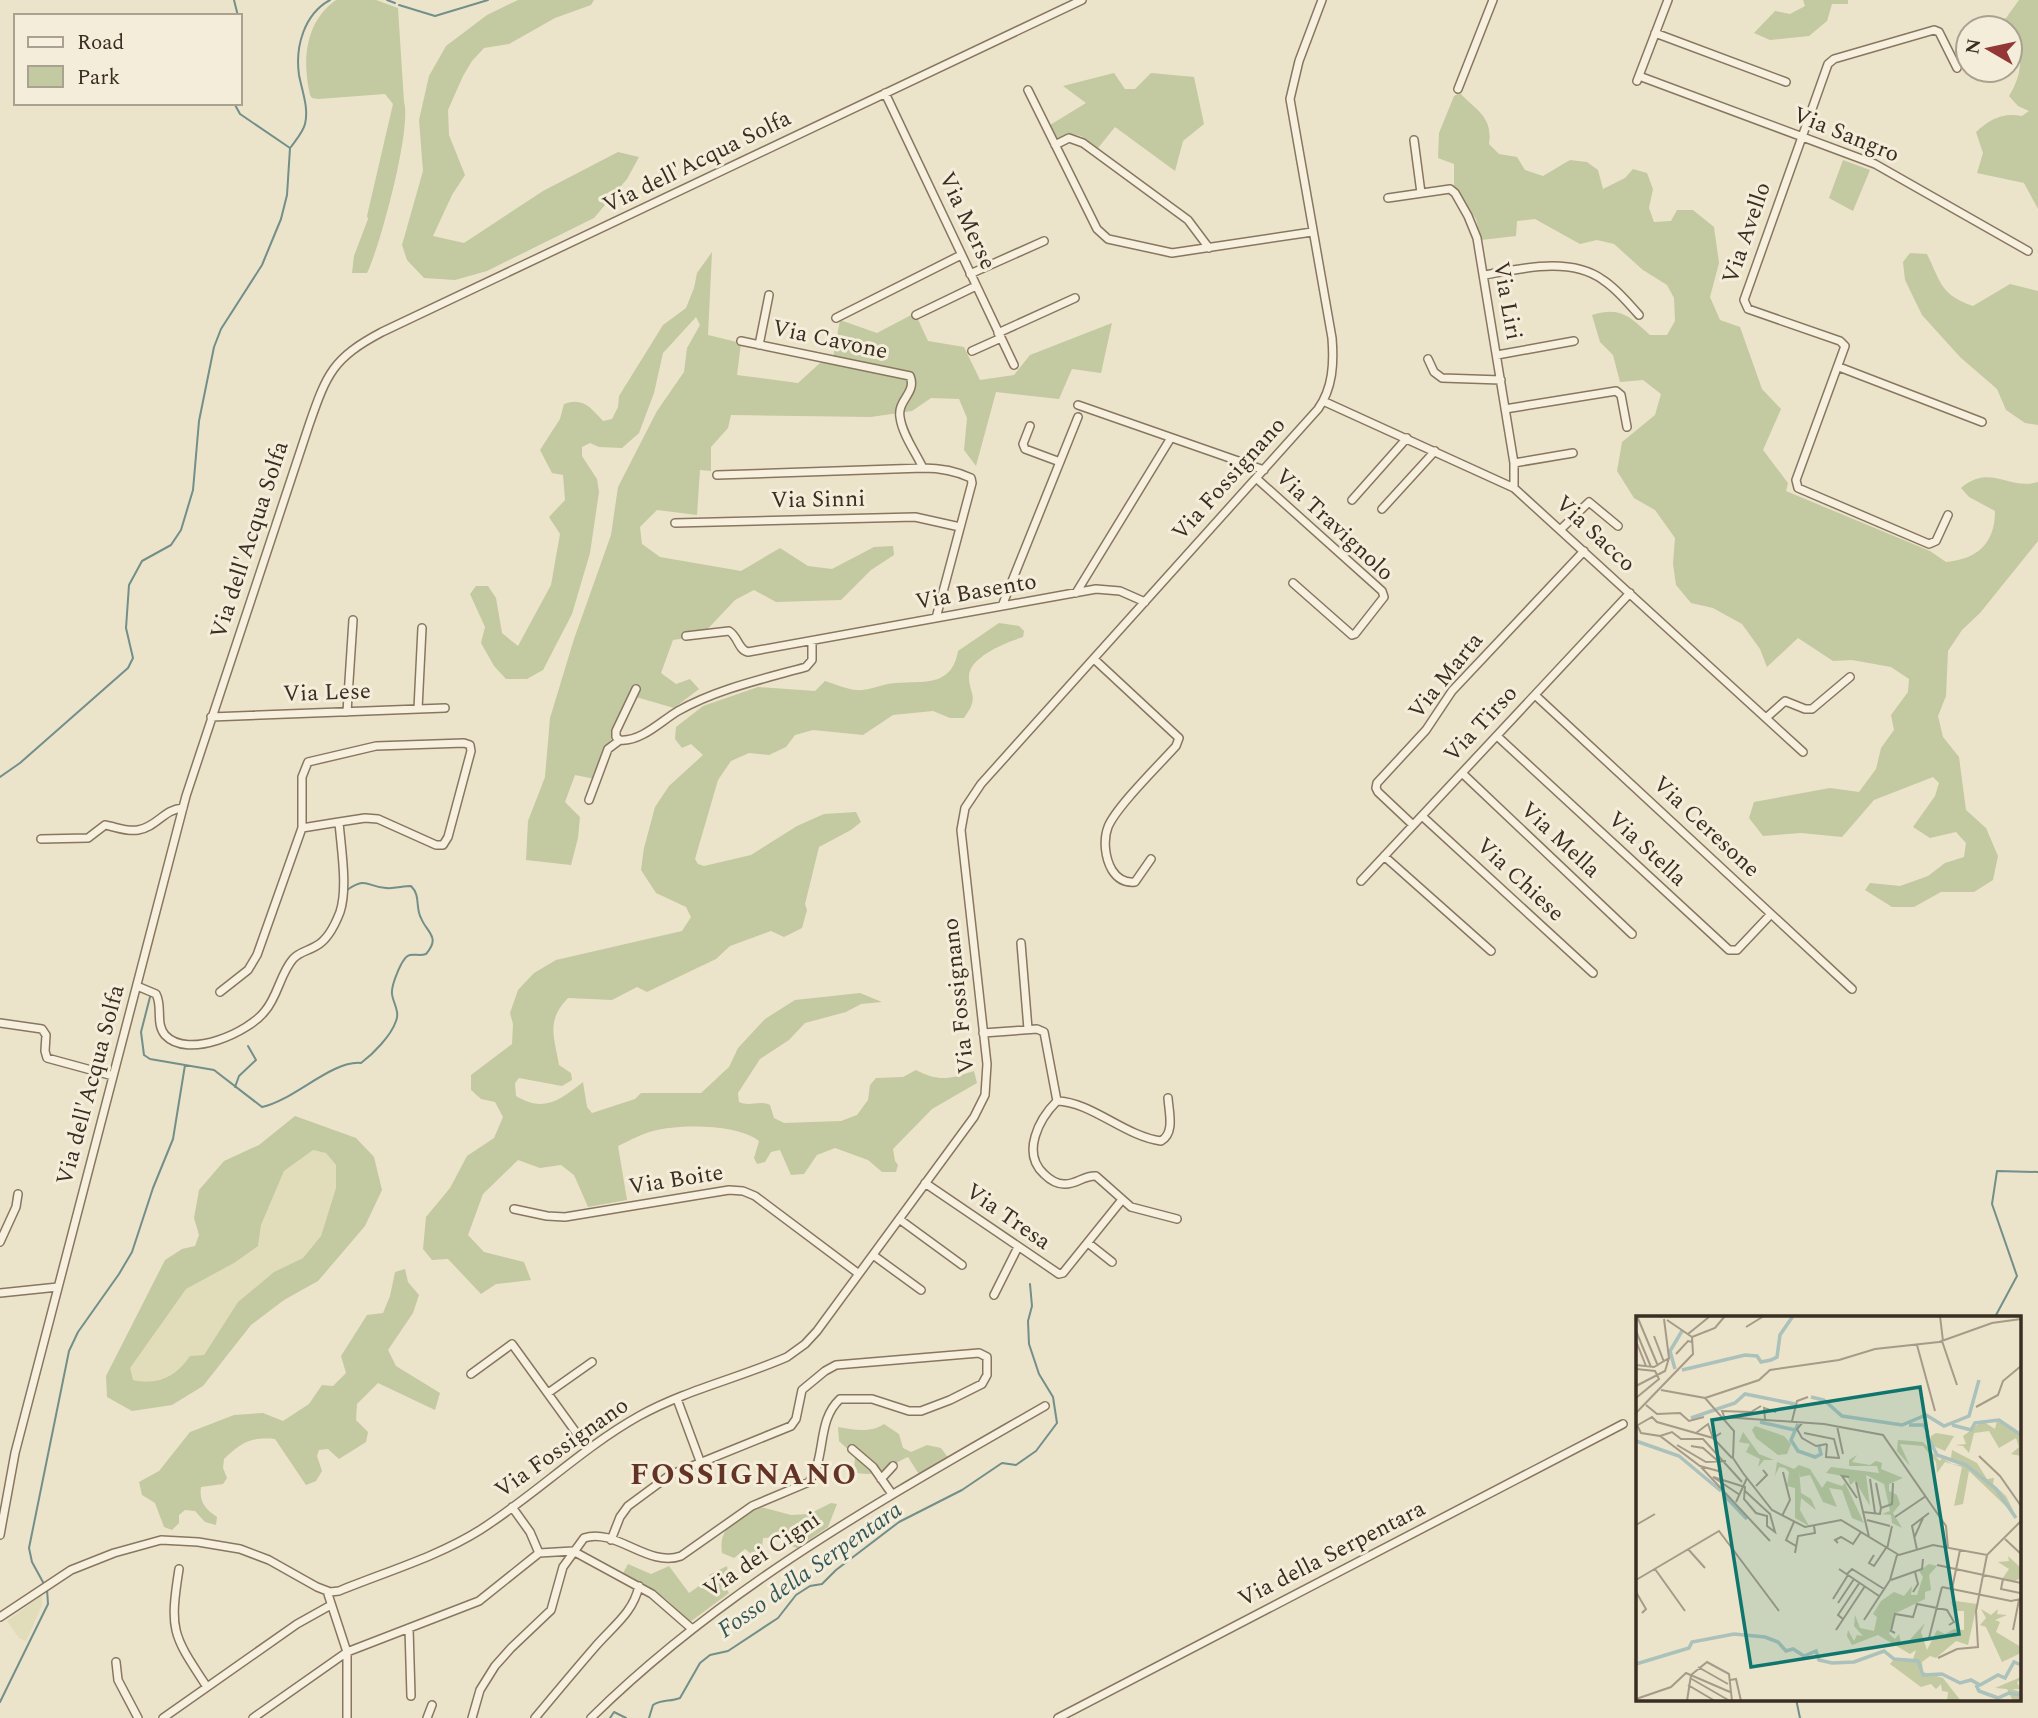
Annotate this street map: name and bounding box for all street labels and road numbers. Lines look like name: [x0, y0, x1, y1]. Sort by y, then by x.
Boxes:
street label: Via Sangro: [1787, 98, 1905, 172]
street label: Via dell'Acqua Solfa: [597, 101, 797, 223]
street label: Via Merse: [929, 166, 1005, 276]
street label: Via Avello: [1713, 177, 1781, 289]
street label: Via Liri: [1483, 259, 1531, 343]
street label: Via Cavone: [769, 311, 891, 369]
street label: Via Fossignano: [1164, 409, 1294, 549]
street label: Via dell'Acqua Solfa: [202, 437, 298, 643]
street label: Via Travignolo: [1266, 460, 1402, 590]
street label: Via Sinni: [770, 482, 866, 518]
street label: Via Sacco: [1547, 487, 1643, 581]
street label: Via Basento: [913, 564, 1039, 620]
street label: Via Marta: [1400, 625, 1492, 727]
street label: Via Lese: [282, 674, 372, 712]
street label: Via Tirso: [1436, 677, 1526, 771]
street label: Via Ceresone: [1644, 768, 1768, 886]
street label: Via Mella: [1512, 793, 1608, 887]
street label: Via Stella: [1599, 803, 1695, 895]
street label: Via Chiese: [1468, 829, 1572, 931]
street label: Via Fossignano: [933, 916, 985, 1076]
street label: Via dell'Acqua Solfa: [47, 981, 135, 1189]
street label: Via Boite: [626, 1155, 726, 1205]
street label: Via Tresa: [958, 1175, 1058, 1259]
street label: Via Fossignano: [488, 1389, 636, 1507]
street label: Via della Serpentara: [1232, 1492, 1432, 1616]
street label: Via dei Cigni: [696, 1503, 828, 1607]

